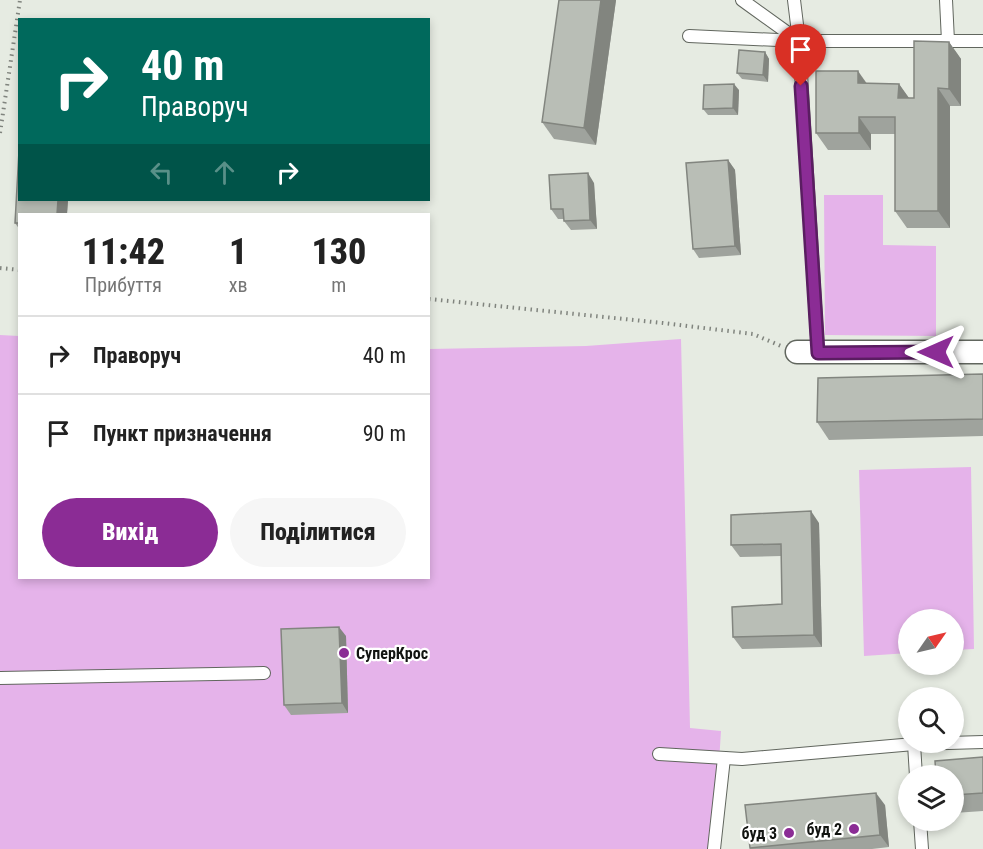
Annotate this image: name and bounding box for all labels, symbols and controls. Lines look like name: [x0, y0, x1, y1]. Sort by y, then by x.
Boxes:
pin: [775, 24, 826, 86]
icon: arrive: [784, 33, 817, 66]
text: 40 m: [141, 41, 224, 90]
icon: right: [42, 42, 120, 120]
text: Праворуч: [141, 91, 249, 123]
icon: left: [145, 156, 178, 189]
icon: ahead: [208, 156, 241, 189]
icon: right: [271, 156, 304, 189]
text: 11:42: [82, 231, 165, 273]
text: 1: [229, 231, 247, 273]
text: 130: [311, 231, 366, 273]
text: Прибуття: [85, 273, 162, 297]
text: хв: [229, 273, 248, 297]
text: m: [331, 273, 346, 297]
position arrow: [904, 320, 968, 384]
icon: right: [42, 339, 75, 372]
text: Праворуч: [93, 343, 181, 368]
text: 40 m: [363, 343, 406, 368]
icon: arrive: [42, 417, 75, 450]
text: Пункт призначення: [93, 421, 272, 446]
text: 90 m: [363, 421, 406, 446]
button: Вихід: [42, 498, 218, 567]
button: Поділитися: [230, 498, 406, 567]
north arrow: [898, 609, 964, 675]
map controls: [898, 609, 964, 831]
place label: СуперКрос: [356, 644, 428, 663]
marker: СуперКрос: [337, 646, 351, 660]
button: search: [898, 687, 964, 753]
button: layers: [898, 765, 964, 831]
place label: буд 2: [806, 820, 842, 839]
marker: буд 2: [847, 822, 861, 836]
place label: буд 3: [741, 824, 777, 843]
marker: буд 3: [782, 826, 796, 840]

